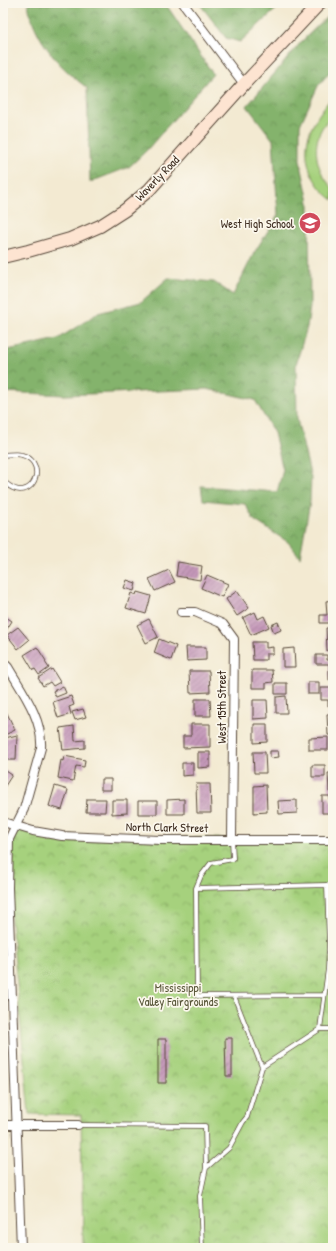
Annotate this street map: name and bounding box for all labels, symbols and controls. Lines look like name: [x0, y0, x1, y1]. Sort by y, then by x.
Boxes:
street label: Waverly Road: [131, 151, 183, 204]
school or university icon: West High School: [297, 210, 323, 236]
place label: West High School: [221, 215, 295, 232]
street label: West 15th Street: [213, 670, 230, 743]
street label: North Clark Street: [126, 818, 209, 836]
park label: Mississippi Valley Fairgrounds: [138, 979, 218, 1010]

